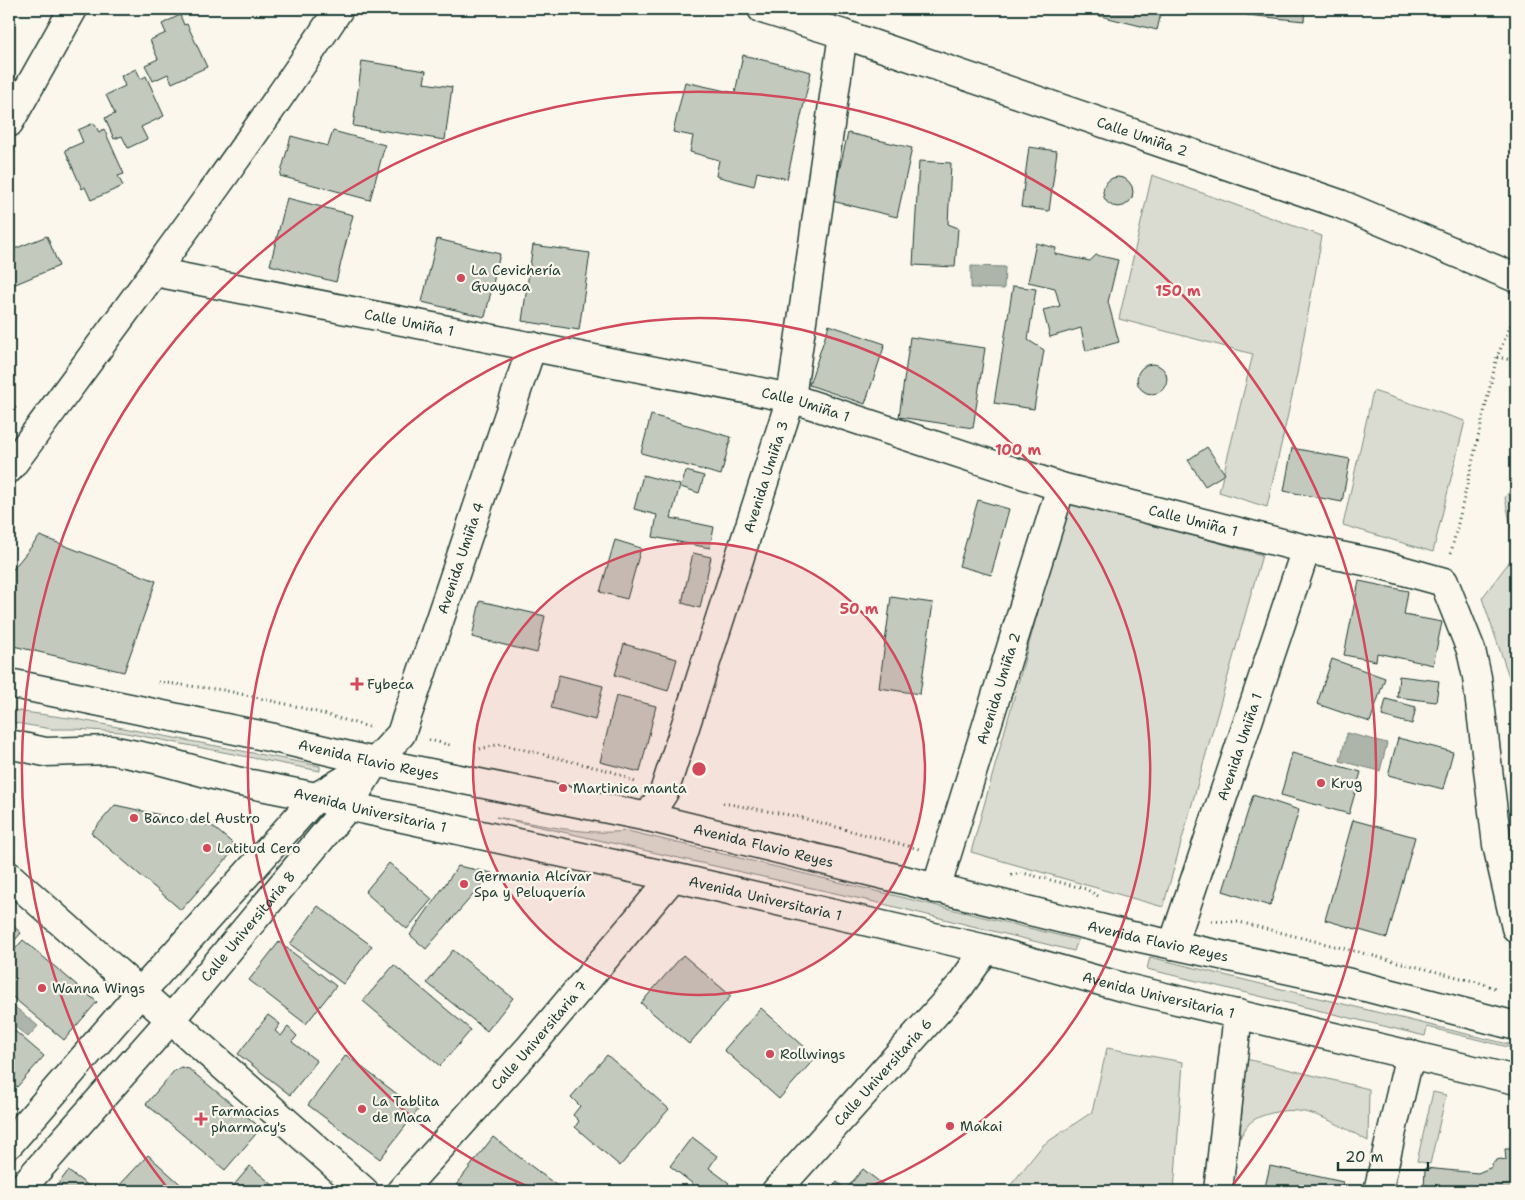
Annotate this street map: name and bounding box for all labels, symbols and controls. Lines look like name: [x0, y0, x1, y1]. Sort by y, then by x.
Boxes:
street label: Calle Umiña 2: [1094, 112, 1190, 160]
place label: La Cevichería Guayaca: [471, 261, 561, 295]
marker: La Cevichería Guayaca: [455, 272, 467, 284]
text: 150 m: [1155, 281, 1201, 301]
street label: Calle Umiña 1: [363, 305, 455, 340]
street label: Calle Umiña 1: [760, 383, 852, 426]
street label: Avenida Umiña 3: [739, 418, 792, 535]
text: 100 m: [995, 440, 1041, 460]
street label: Avenida Umiña 4: [433, 500, 488, 616]
street label: Calle Umiña 1: [1147, 501, 1239, 540]
text: 50 m: [840, 599, 879, 619]
street label: Avenida Umiña 2: [972, 630, 1024, 747]
place label: Fybeca: [367, 675, 414, 693]
marker: Fybeca: [351, 678, 363, 690]
street label: Avenida Umiña 1: [1213, 691, 1266, 803]
street label: Avenida Flavio Reyes: [297, 735, 441, 784]
centre of rings: [690, 760, 708, 778]
place label: Krug: [1331, 774, 1362, 792]
marker: Krug: [1315, 777, 1327, 789]
place label: Martinica manta: [573, 779, 687, 797]
marker: Martinica manta: [557, 782, 569, 794]
street label: Avenida Universitaria 1: [292, 784, 448, 836]
place label: Banco del Austro: [144, 809, 260, 827]
marker: Banco del Austro: [128, 812, 140, 824]
street label: Avenida Flavio Reyes: [692, 820, 836, 871]
place label: Latitud Cero: [217, 839, 301, 857]
marker: Latitud Cero: [201, 842, 213, 854]
street label: Calle Universitaria 8: [197, 867, 299, 985]
place label: Germania Alcívar Spa y Peluquería: [474, 867, 592, 901]
street label: Avenida Universitaria 1: [687, 872, 843, 925]
marker: Germania Alcívar Spa y Peluquería: [458, 878, 470, 890]
street label: Avenida Flavio Reyes: [1086, 916, 1230, 966]
street label: Avenida Universitaria 1: [1080, 967, 1236, 1022]
street label: Calle Universitaria 7: [487, 977, 591, 1094]
place label: Wanna Wings: [52, 979, 145, 997]
marker: Wanna Wings: [36, 982, 48, 994]
street label: Calle Universitaria 6: [830, 1014, 936, 1129]
place label: Rollwings: [780, 1045, 846, 1063]
marker: Rollwings: [764, 1048, 776, 1060]
place label: La Tablita de Maca: [372, 1092, 440, 1126]
place label: Farmacias pharmacy's: [211, 1102, 287, 1136]
marker: La Tablita de Maca: [356, 1103, 368, 1115]
marker: Farmacias pharmacy's: [195, 1113, 207, 1125]
place label: Makai: [960, 1117, 1002, 1135]
marker: Makai: [944, 1120, 956, 1132]
scale bar: [1338, 1140, 1428, 1172]
text: 20 m: [1345, 1147, 1384, 1167]

